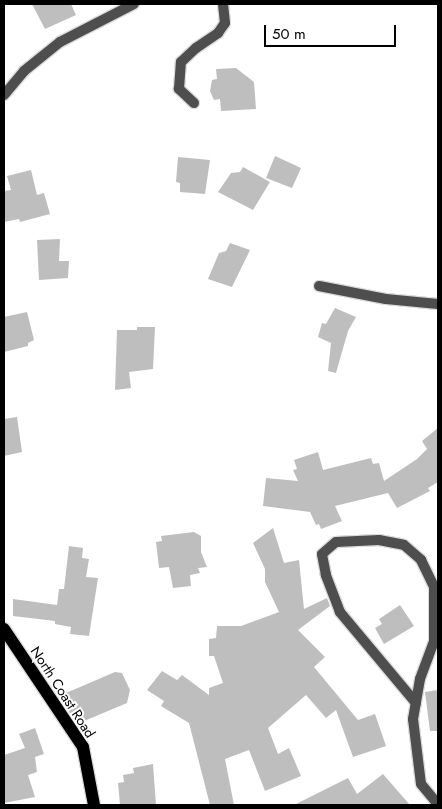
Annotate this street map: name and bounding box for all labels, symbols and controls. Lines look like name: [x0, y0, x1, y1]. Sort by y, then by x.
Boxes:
scale bar: [267, 15, 400, 47]
text: 50 m: [272, 23, 306, 45]
street label: North Coast Road: [27, 643, 99, 741]

